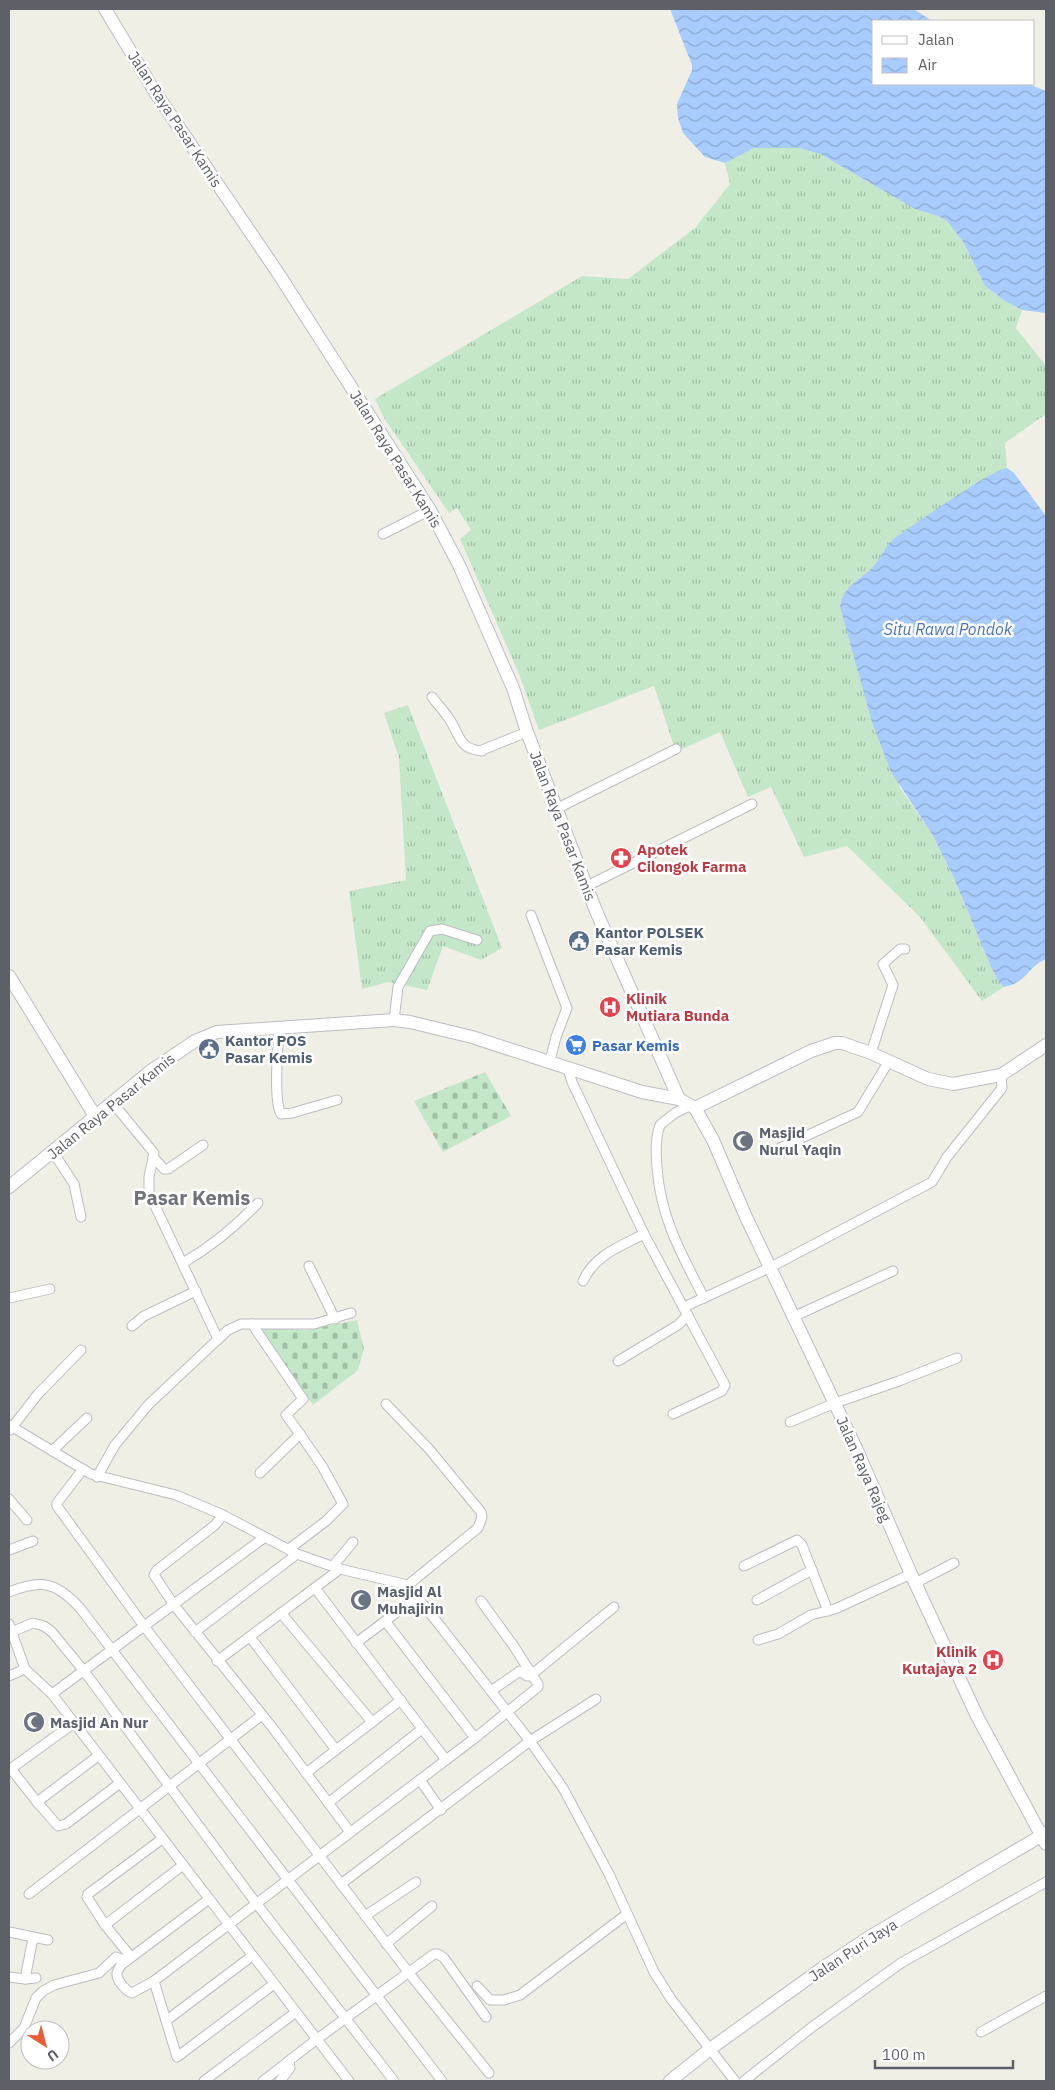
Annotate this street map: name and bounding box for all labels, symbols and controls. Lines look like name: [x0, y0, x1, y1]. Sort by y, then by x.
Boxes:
legend: [872, 20, 1035, 85]
text: Jalan: [918, 30, 954, 49]
street label: Jalan Raya Pasar Kamis: [124, 47, 226, 191]
text: Air: [918, 55, 937, 74]
street label: Jalan Raya Pasar Kamis: [346, 387, 446, 531]
water label: Situ Rawa Pondok: [884, 619, 1013, 639]
street label: Jalan Raya Pasar Kamis: [526, 748, 600, 904]
place label: Apotek Cilongok Farma: [637, 840, 747, 876]
pharmacy icon: Apotek Cilongok Farma: [609, 846, 633, 870]
place label: Kantor POLSEK Pasar Kemis: [595, 923, 704, 959]
public building icon: Kantor POLSEK Pasar Kemis: [567, 929, 591, 953]
place label: Klinik Mutiara Bunda: [626, 989, 730, 1025]
hospital icon: Klinik Mutiara Bunda: [598, 995, 622, 1019]
place label: Kantor POS Pasar Kemis: [225, 1031, 313, 1067]
supermarket icon: Pasar Kemis: [564, 1033, 588, 1057]
place label: Pasar Kemis: [592, 1036, 680, 1055]
public building icon: Kantor POS Pasar Kemis: [197, 1037, 221, 1061]
street label: Jalan Raya Pasar Kamis: [43, 1049, 179, 1163]
place label: Masjid Nurul Yaqin: [759, 1123, 842, 1159]
mosque icon: Masjid Nurul Yaqin: [731, 1129, 755, 1153]
district label: Pasar Kemis: [134, 1184, 250, 1211]
street label: Jalan Raya Rajeg: [832, 1413, 896, 1525]
place label: Masjid Al Muhajirin: [377, 1582, 444, 1618]
mosque icon: Masjid Al Muhajirin: [349, 1588, 373, 1612]
place label: Klinik Kutajaya 2: [902, 1642, 977, 1678]
hospital icon: Klinik Kutajaya 2: [981, 1648, 1005, 1672]
mosque icon: Masjid An Nur: [22, 1710, 46, 1734]
place label: Masjid An Nur: [50, 1713, 148, 1732]
street label: Jalan Puri Jaya: [805, 1915, 901, 1985]
north arrow: [20, 2020, 70, 2070]
scale bar: [875, 2038, 1012, 2070]
text: U: [43, 2045, 62, 2066]
text: 100 m: [882, 2045, 926, 2064]

